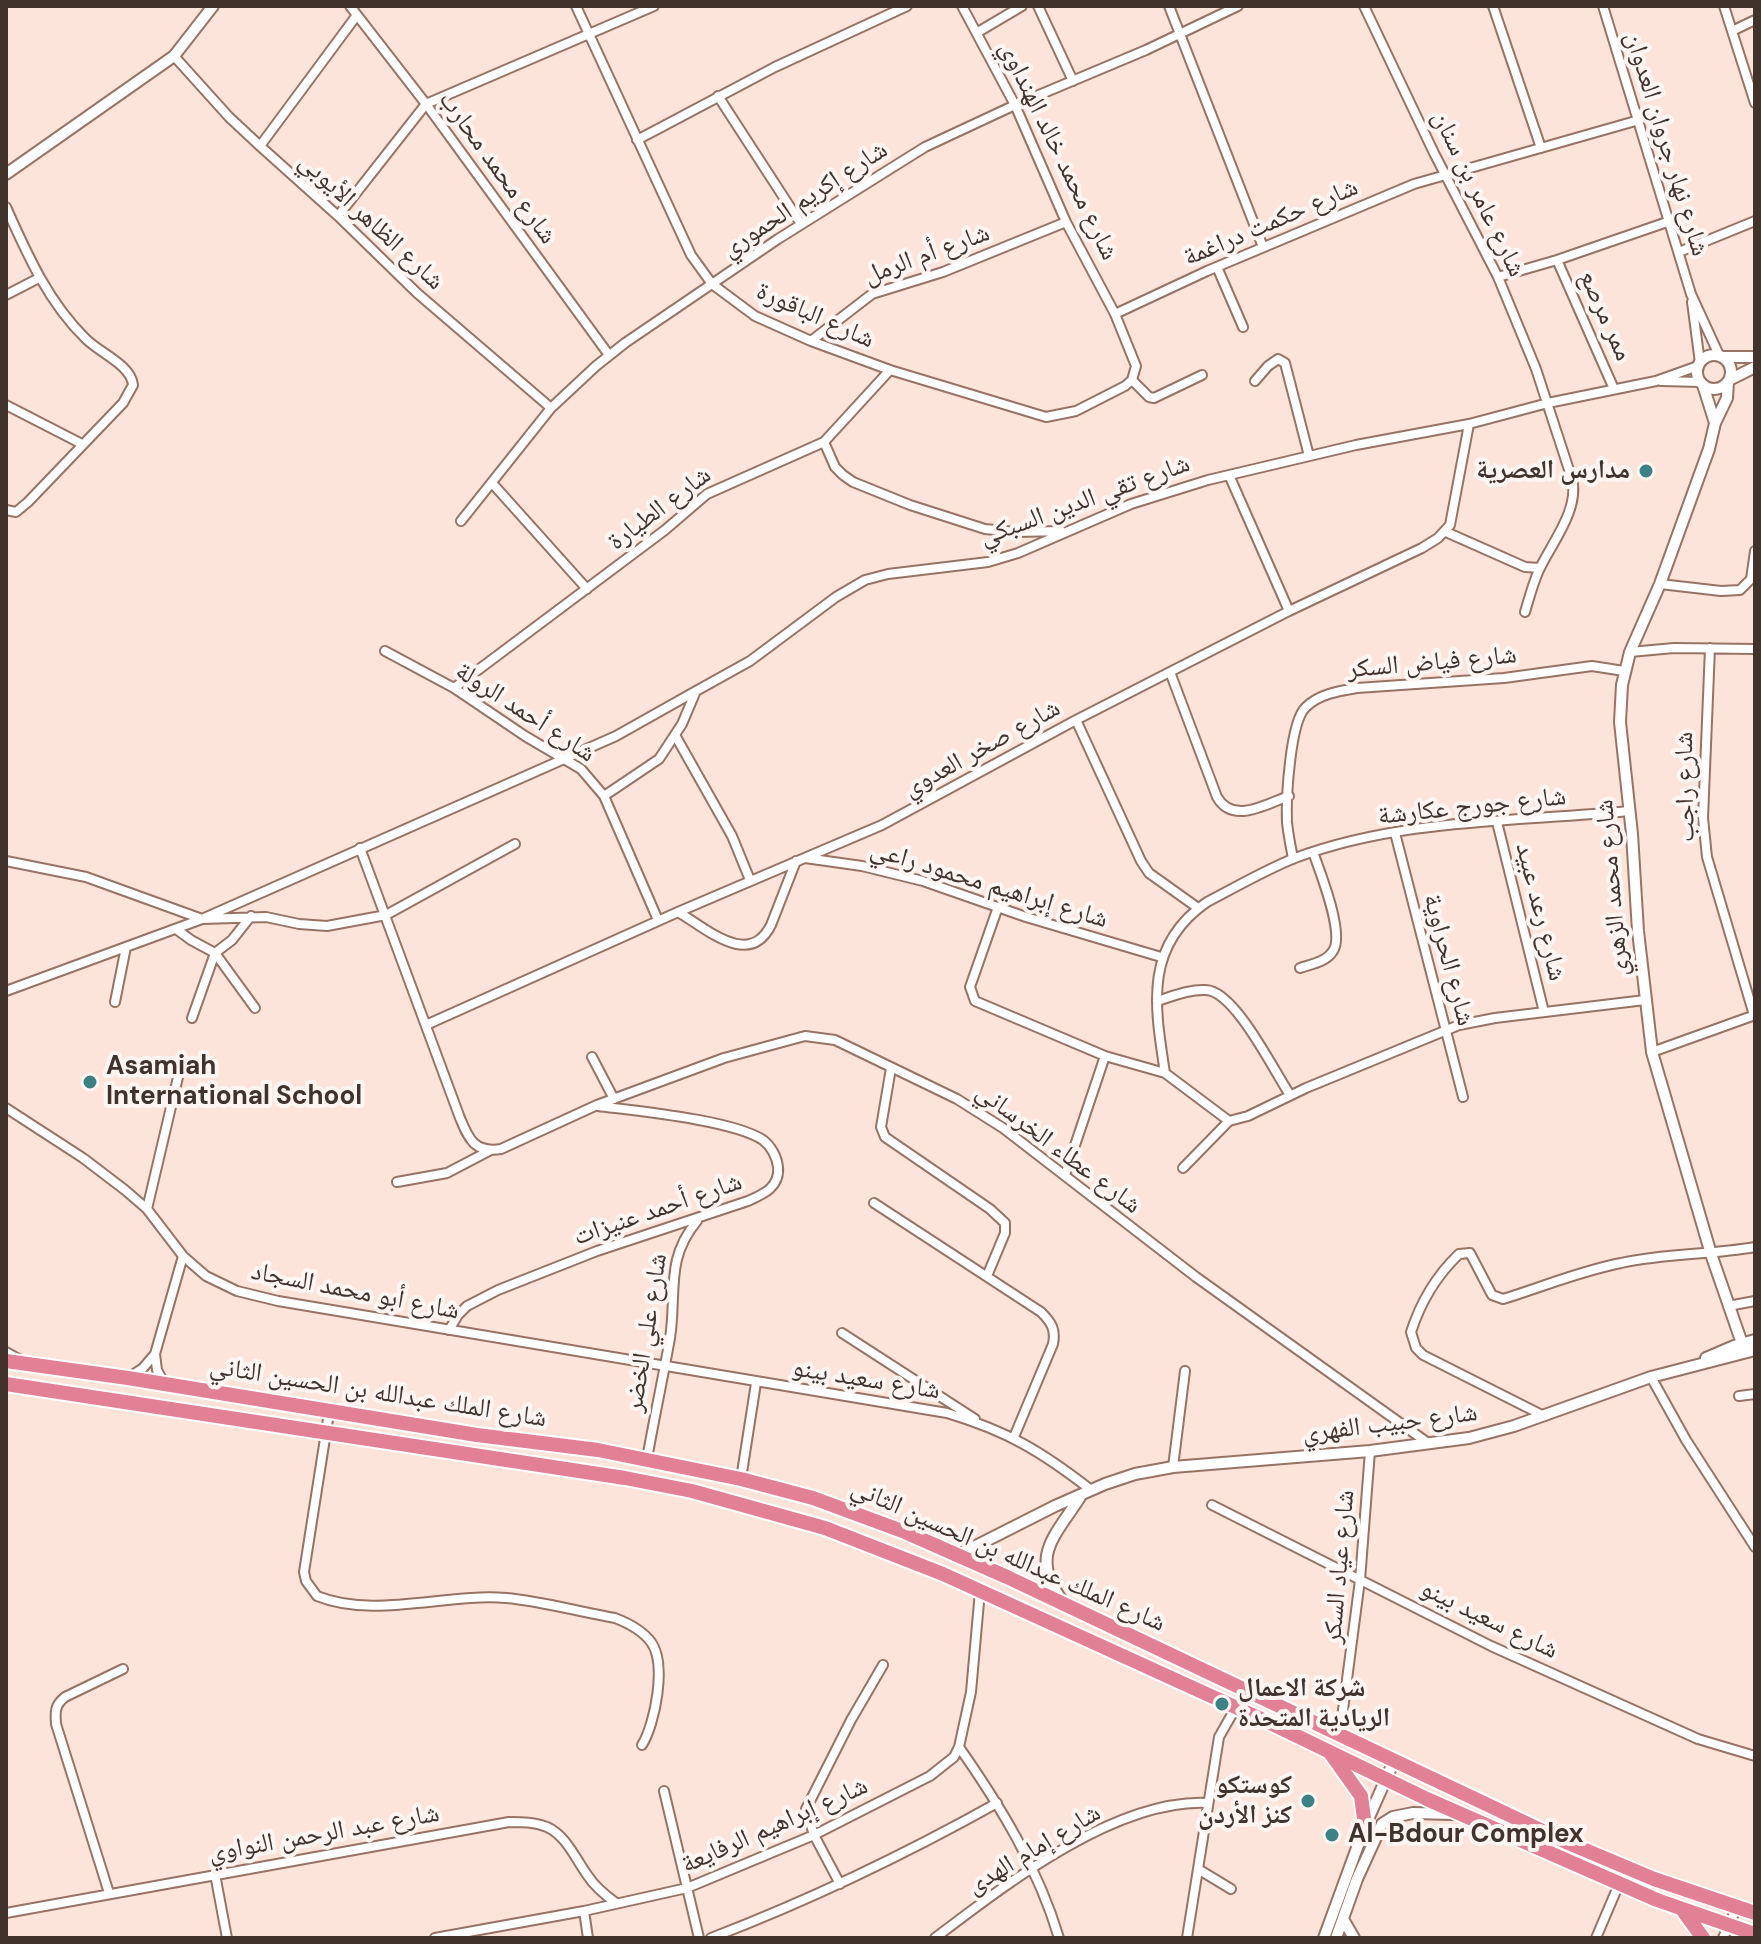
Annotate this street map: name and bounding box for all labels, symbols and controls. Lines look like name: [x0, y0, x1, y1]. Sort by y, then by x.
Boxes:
street label: شارع نهار جروان العدوان: [1617, 28, 1715, 260]
street label: شارع محمد خالد الهنداوي: [992, 37, 1124, 265]
street label: شارع محمد محارب: [431, 85, 563, 251]
street label: شارع عامر بن سنان: [1424, 106, 1532, 282]
street label: شارع إكريم الحموري: [716, 135, 894, 265]
street label: شارع الظاهر الأيوبي: [292, 147, 450, 297]
street label: شارع حكمت دراغمة: [1179, 172, 1363, 274]
street label: شارع أم الرمل: [860, 218, 994, 292]
street label: ممر مرصع: [1571, 266, 1639, 366]
street label: شارع الباقورة: [751, 276, 879, 356]
street label: شارع تقي الدين السبكي: [976, 448, 1194, 554]
place label: مدارس العصرية: [1476, 455, 1630, 487]
street label: شارع الطيارة: [602, 460, 718, 558]
marker: مدارس العصرية: [1637, 462, 1655, 480]
street label: شارع فياض السكر: [1346, 640, 1518, 686]
street label: شارع أحمد الرولة: [449, 656, 601, 770]
street label: شارع صخر العدوي: [898, 693, 1066, 805]
street label: شارع راجب: [1669, 732, 1703, 842]
street label: شارع جورج عكارشة: [1376, 782, 1568, 832]
street label: شارع محمد الزهري: [1590, 798, 1636, 978]
street label: شارع إبراهيم محمود راعي: [867, 834, 1111, 936]
street label: شارع رعد عبيد: [1508, 840, 1572, 984]
street label: شارع الحراوية: [1415, 891, 1481, 1029]
place label: Asamiah International School: [106, 1051, 362, 1112]
marker: Asamiah International School: [81, 1073, 99, 1091]
street label: شارع عطاء الخرساني: [969, 1077, 1147, 1221]
street label: شارع أحمد عنيزات: [570, 1167, 746, 1253]
street label: شارع علي الخضر: [619, 1251, 675, 1415]
street label: شارع أبو محمد السجاد: [248, 1257, 462, 1327]
street label: شارع الملك عبدالله بن الحسين الثاني: [207, 1351, 549, 1435]
street label: شارع سعيد بينو: [790, 1353, 942, 1407]
street label: شارع حبيب الفهري: [1301, 1398, 1479, 1450]
street label: شارع الملك عبدالله بن الحسين الثاني: [846, 1472, 1170, 1640]
street label: شارع عياد السكر: [1318, 1489, 1362, 1645]
street label: شارع سعيد بينو: [1415, 1573, 1563, 1667]
place label: شركة الاعمال الريادية المتحدة: [1238, 1673, 1390, 1734]
marker: شركة الاعمال الريادية المتحدة: [1213, 1695, 1231, 1713]
place label: كوستكو كنز الأردن: [1198, 1770, 1292, 1832]
street label: شارع إبراهيم الرفايعة: [677, 1771, 873, 1881]
marker: كوستكو كنز الأردن: [1299, 1792, 1317, 1810]
street label: شارع عبد الرحمن النواوي: [206, 1798, 442, 1870]
street label: شارع إمام الهدى: [961, 1798, 1107, 1902]
place label: Al-Bdour Complex: [1348, 1819, 1584, 1851]
marker: Al-Bdour Complex: [1323, 1826, 1341, 1844]

